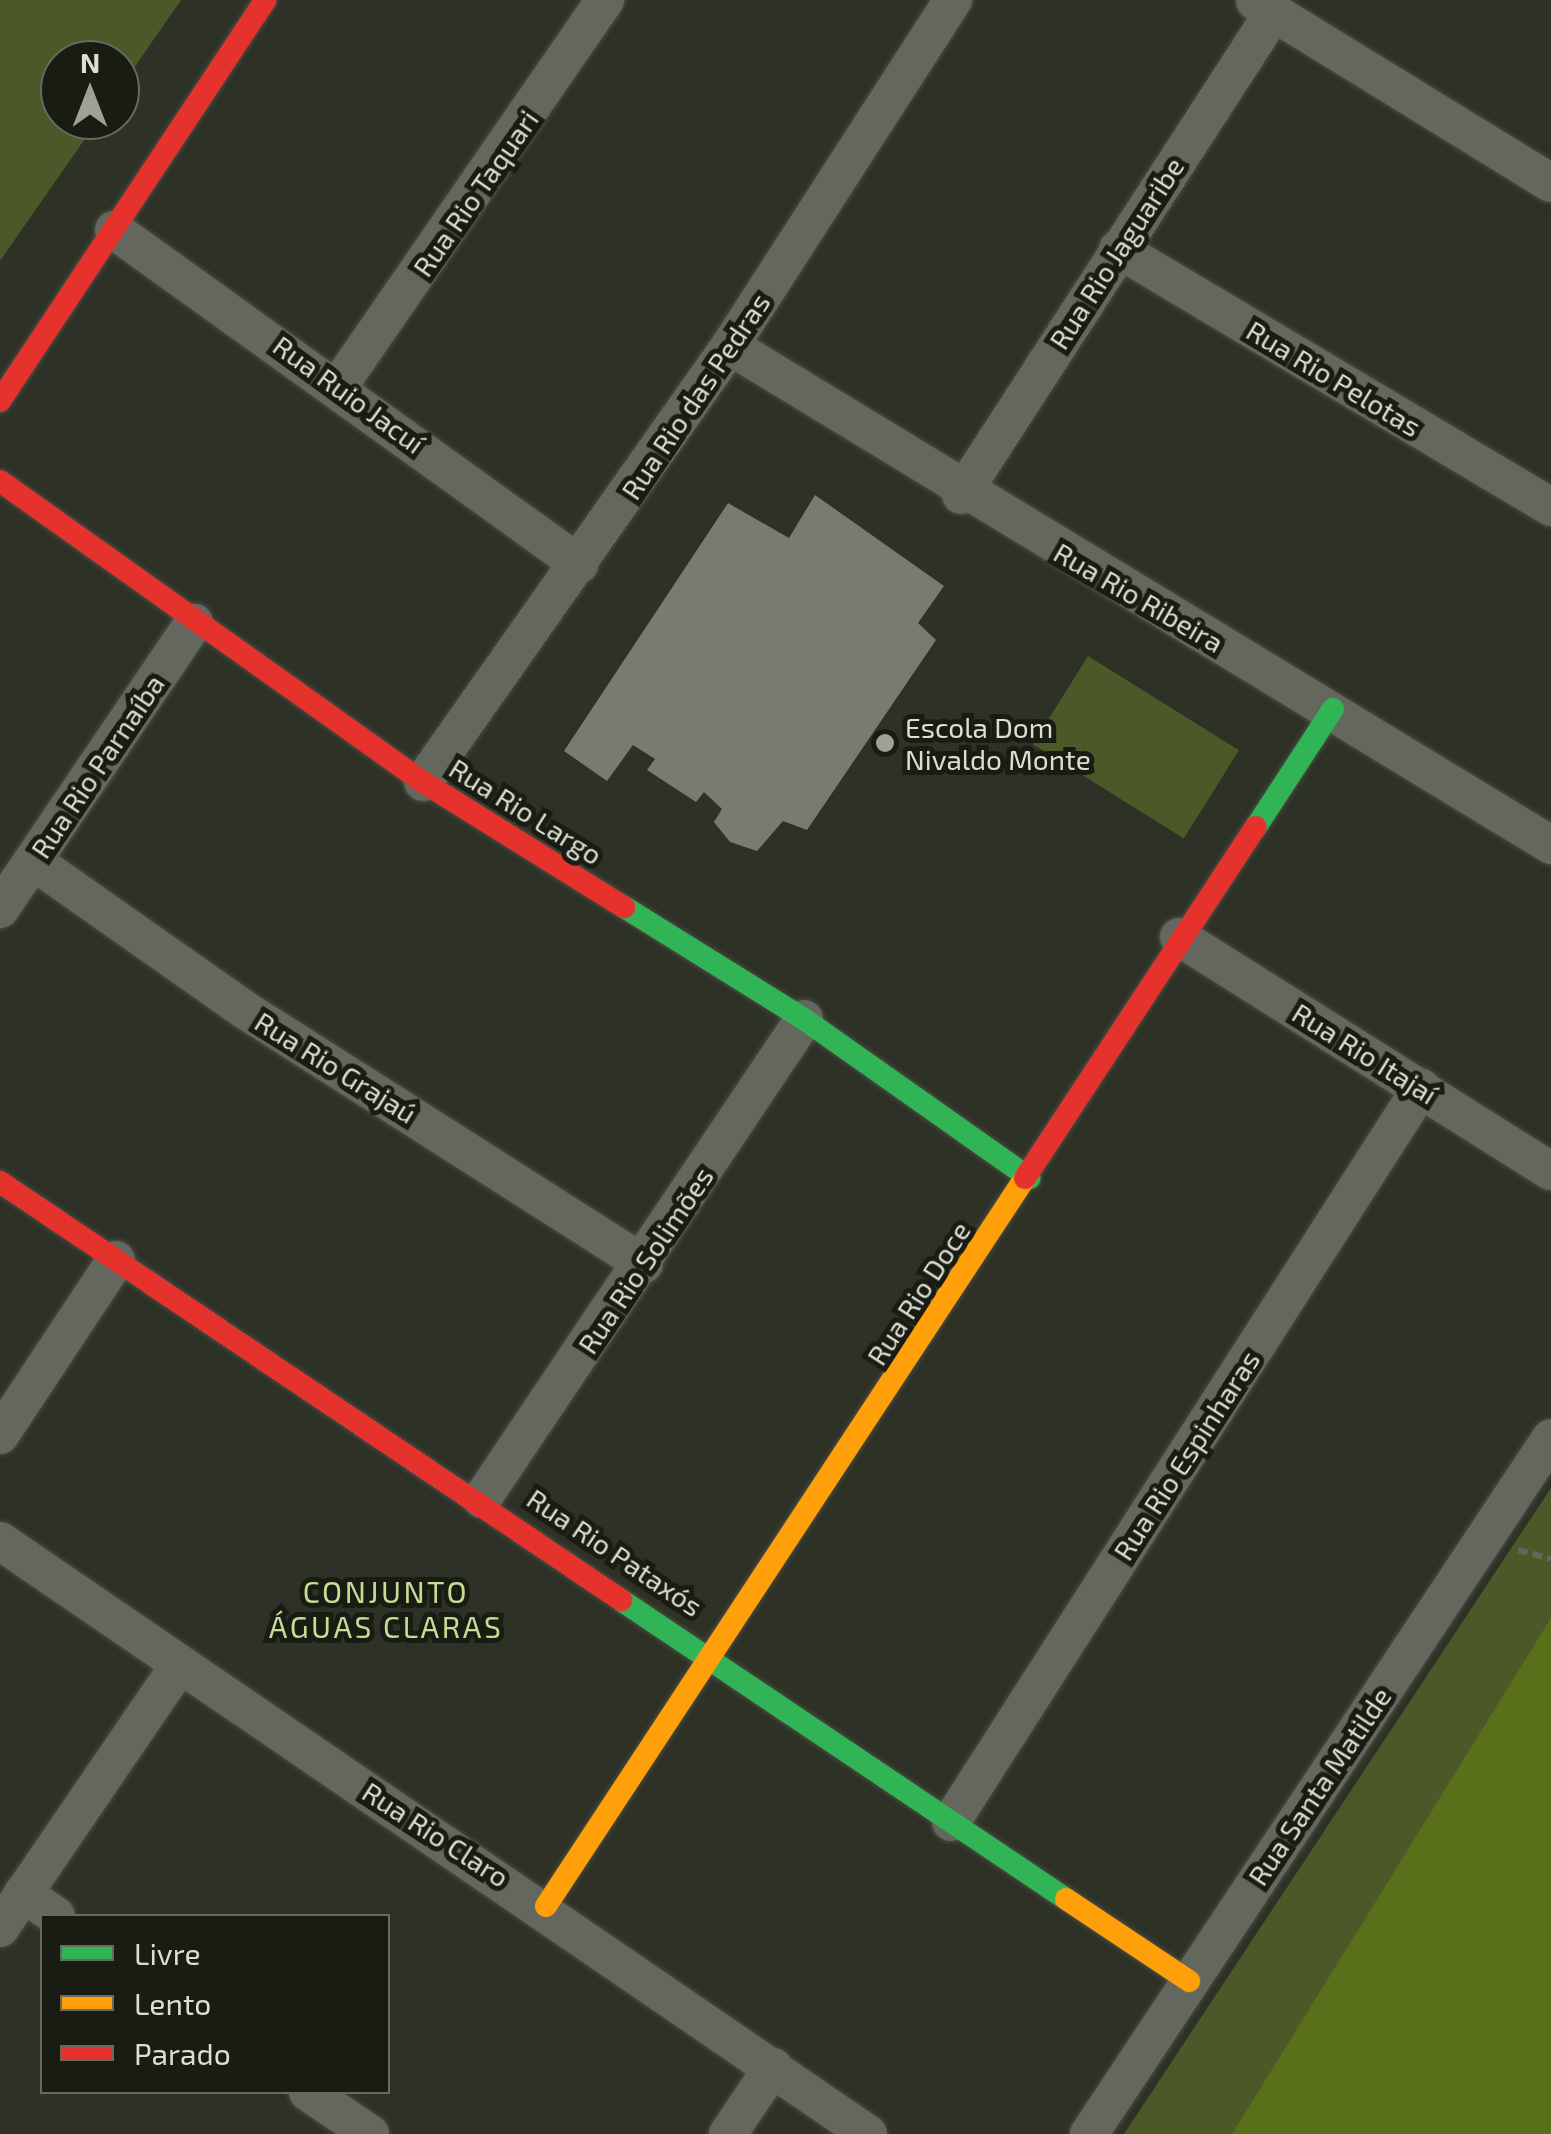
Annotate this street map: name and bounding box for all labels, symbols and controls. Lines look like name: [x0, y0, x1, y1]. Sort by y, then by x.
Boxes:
north arrow: [40, 40, 140, 140]
text: N: [80, 45, 100, 79]
street label: Rua Rio Taquari: [405, 103, 545, 283]
street label: Rua Rio Jaguaribe: [1041, 151, 1191, 355]
street label: Rua Rio das Pedras: [614, 287, 776, 505]
street label: Rua Rio Pelotas: [1241, 313, 1427, 443]
street label: Rua Ruio Jacuí: [267, 328, 431, 460]
street label: Rua Rio Ribeira: [1048, 535, 1230, 659]
street label: Rua Rio Parnaíba: [23, 668, 171, 864]
place label: Escola Dom Nivaldo Monte: [905, 710, 1091, 776]
marker: Escola Dom Nivaldo Monte: [874, 732, 896, 754]
street label: Rua Rio Largo: [443, 751, 609, 871]
street label: Rua Rio Itajaí: [1287, 995, 1443, 1111]
street label: Rua Rio Grajaú: [249, 1004, 423, 1130]
street label: Rua Rio Solimões: [570, 1160, 720, 1360]
street label: Rua Rio Doce: [859, 1215, 977, 1371]
street label: Rua Rio Espinharas: [1106, 1344, 1266, 1566]
street label: Rua Rio Pataxós: [521, 1481, 709, 1623]
district label: CONJUNTO ÁGUAS CLARAS: [269, 1573, 503, 1644]
street label: Rua Santa Matilde: [1240, 1681, 1398, 1891]
street label: Rua Rio Claro: [357, 1774, 515, 1894]
legend: [40, 1914, 390, 2094]
text: Livre: [134, 1935, 201, 1971]
text: Lento: [134, 1985, 211, 2021]
text: Parado: [134, 2035, 231, 2071]

